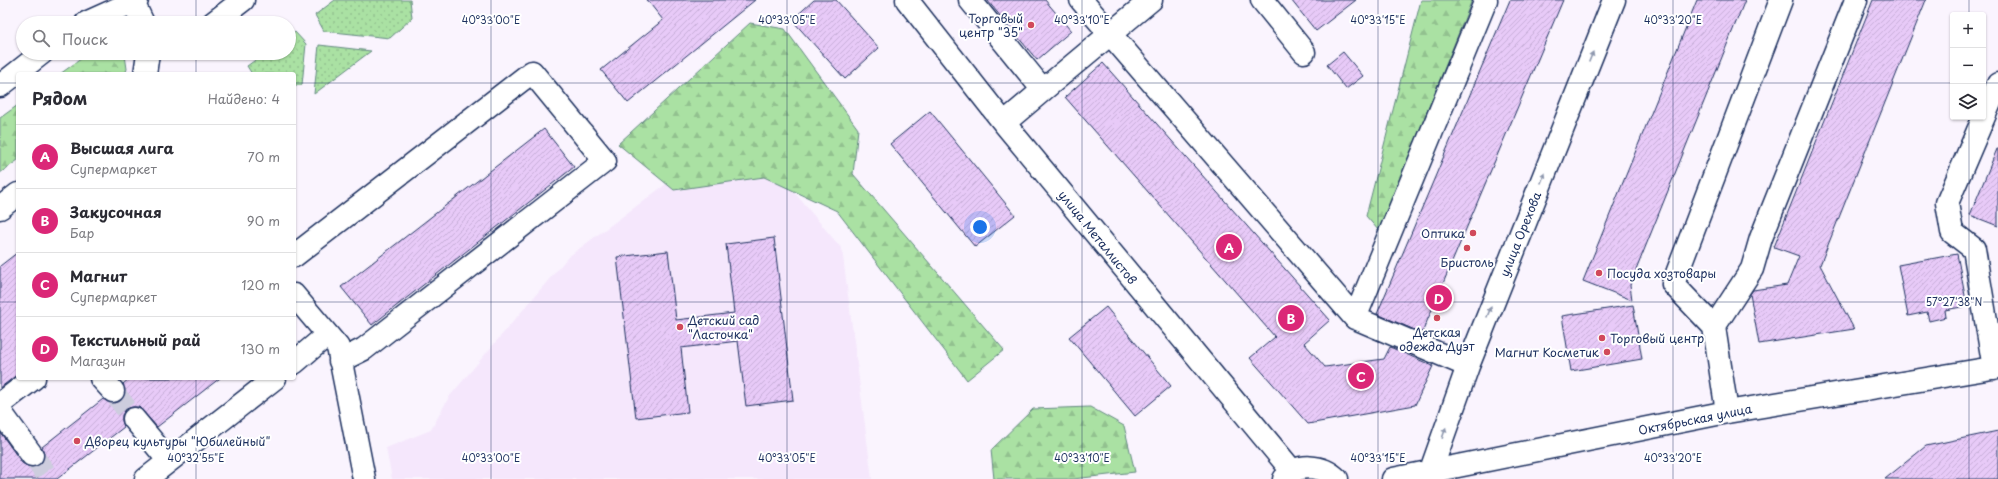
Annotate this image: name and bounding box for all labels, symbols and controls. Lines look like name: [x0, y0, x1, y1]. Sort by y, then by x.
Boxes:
place label: Торговый центр "35": [959, 9, 1023, 41]
text: 40°33'00"E: [462, 12, 520, 27]
text: 40°33'05"E: [758, 12, 816, 27]
text: 40°33'10"E: [1054, 12, 1110, 27]
text: 40°33'15"E: [1351, 12, 1405, 27]
text: 40°33'20"E: [1644, 12, 1702, 27]
map controls: [1950, 12, 1986, 120]
button: +: [1950, 12, 1986, 48]
search box: [16, 16, 296, 60]
marker: Торговый центр "35": [1026, 20, 1036, 30]
icon: search: [30, 27, 52, 49]
text: Поиск: [62, 27, 108, 50]
button: −: [1950, 48, 1986, 84]
one-way arrow: [1589, 51, 1595, 63]
button: layers: [1950, 84, 1986, 120]
text: Рядом: [32, 85, 87, 111]
text: Найдено: 4: [208, 89, 280, 108]
text: Высшая лига: [70, 136, 174, 159]
text: A: [40, 147, 50, 166]
text: 70 m: [247, 147, 280, 166]
text: Супермаркет: [70, 159, 157, 178]
one-way arrow: [1540, 172, 1546, 183]
street label: улица Металлистов: [1054, 186, 1142, 288]
street label: улица Орехова: [1495, 188, 1545, 279]
text: Закусочная: [70, 200, 162, 223]
text: B: [41, 211, 49, 230]
text: 90 m: [247, 211, 280, 230]
your location: [970, 217, 990, 237]
text: Бар: [70, 223, 94, 242]
place label: Оптика: [1421, 224, 1465, 242]
marker: Оптика: [1468, 228, 1478, 238]
pin: A: [1216, 232, 1242, 262]
marker: Бристоль: [1462, 243, 1472, 253]
place label: Бристоль: [1440, 253, 1494, 271]
text: Магнит: [70, 264, 127, 287]
place label: Посуда хозтовары: [1607, 264, 1716, 282]
marker: Посуда хозтовары: [1594, 268, 1604, 278]
text: C: [40, 275, 50, 294]
text: 120 m: [241, 275, 280, 294]
pin: D: [1426, 283, 1452, 313]
text: Супермаркет: [70, 287, 157, 306]
text: 57°27'38"N: [1926, 294, 1982, 309]
pin: B: [1278, 303, 1304, 333]
one-way arrow: [1487, 305, 1493, 317]
place label: Детский сад "Ласточка": [687, 311, 759, 343]
marker: Детская одежда Дуэт: [1432, 313, 1442, 323]
marker: Детский сад "Ласточка": [675, 322, 685, 332]
place label: Детская одежда Дуэт: [1399, 323, 1475, 355]
text: Текстильный рай: [70, 328, 201, 351]
place label: Торговый центр: [1610, 329, 1704, 347]
marker: Торговый центр: [1597, 333, 1607, 343]
text: D: [40, 339, 50, 358]
text: 130 m: [241, 339, 280, 358]
place label: Магнит Косметик: [1495, 343, 1600, 361]
marker: Магнит Косметик: [1602, 347, 1612, 357]
text: Магазин: [70, 351, 126, 370]
pin: C: [1348, 361, 1374, 391]
street label: Октябрьская улица: [1637, 399, 1754, 439]
one-way arrow: [1441, 427, 1447, 439]
place label: Дворец культуры "Юбилейный": [84, 432, 271, 450]
marker: Дворец культуры "Юбилейный": [72, 436, 82, 446]
text: 40°32'55"E: [168, 450, 224, 465]
text: 40°33'00"E: [462, 450, 520, 465]
text: 40°33'05"E: [758, 450, 816, 465]
text: 40°33'10"E: [1054, 450, 1110, 465]
text: 40°33'15"E: [1351, 450, 1405, 465]
text: 40°33'20"E: [1644, 450, 1702, 465]

